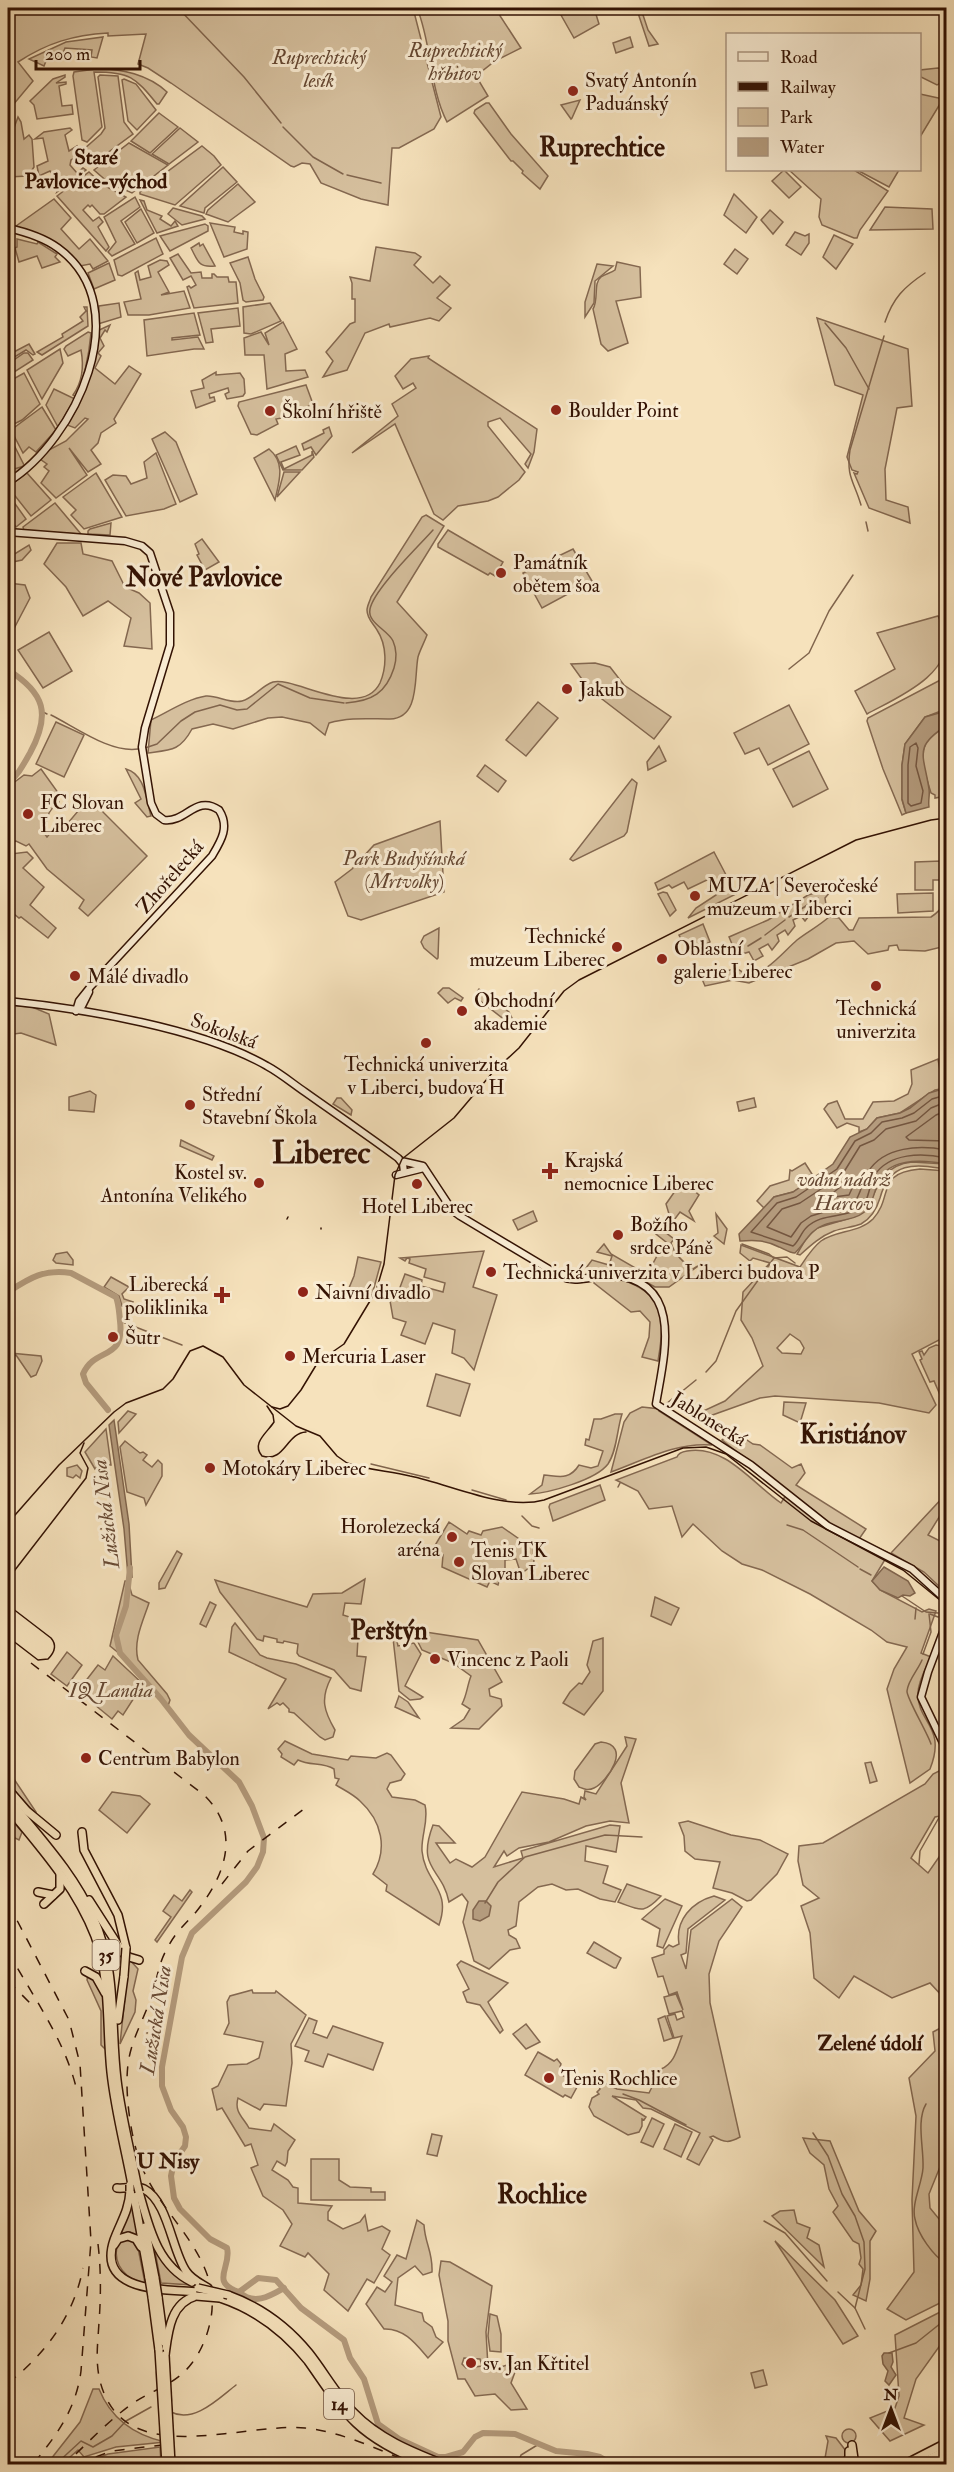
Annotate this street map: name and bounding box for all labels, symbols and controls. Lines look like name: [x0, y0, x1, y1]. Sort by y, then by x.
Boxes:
scale bar: [36, 33, 140, 71]
legend: [726, 33, 921, 171]
park label: Ruprechtický hřbitov: [407, 38, 504, 86]
text: 200 m: [45, 43, 90, 66]
park label: Ruprechtický lesík: [271, 45, 368, 93]
text: Road: [780, 46, 818, 69]
place label: Svatý Antonín Paduánský: [585, 68, 697, 116]
text: Railway: [780, 76, 837, 99]
marker: Svatý Antonín Paduánský: [566, 84, 580, 98]
text: Park: [780, 106, 813, 129]
district label: Ruprechtice: [539, 132, 665, 165]
text: Water: [779, 136, 824, 159]
district label: Staré Pavlovice-východ: [25, 144, 168, 195]
place label: Školní hřiště: [282, 398, 382, 424]
place label: Boulder Point: [568, 398, 679, 423]
marker: Boulder Point: [549, 403, 563, 417]
marker: Školní hřiště: [263, 404, 277, 418]
place label: Památník obětem šoa: [513, 550, 601, 598]
district label: Nové Pavlovice: [125, 562, 282, 594]
marker: Památník obětem šoa: [494, 566, 508, 580]
place label: Jakub: [578, 677, 625, 702]
marker: Jakub: [560, 682, 574, 696]
place label: FC Slovan Liberec: [40, 790, 124, 838]
marker: FC Slovan Liberec: [21, 807, 35, 821]
street label: Zhořelecká: [131, 834, 209, 919]
park label: Park Budyšínská (Mrtvolky): [342, 846, 467, 894]
place label: MUZA | Severočeské muzeum v Liberci: [707, 873, 879, 921]
marker: MUZA | Severočeské muzeum v Liberci: [688, 889, 702, 903]
place label: Technické muzeum Liberec: [469, 924, 606, 972]
place label: Oblastní galerie Liberec: [674, 936, 792, 984]
marker: Technické muzeum Liberec: [610, 940, 624, 954]
marker: Oblastní galerie Liberec: [655, 952, 669, 966]
place label: Malé divadlo: [87, 964, 188, 989]
marker: Malé divadlo: [68, 969, 82, 983]
marker: Technická univerzita: [869, 979, 883, 993]
place label: Obchodní akademie: [474, 988, 555, 1036]
place label: Technická univerzita: [836, 996, 917, 1044]
marker: Obchodní akademie: [455, 1004, 469, 1018]
street label: Sokolská: [187, 1007, 261, 1055]
marker: Technická univerzita v Liberci, budova H: [419, 1036, 433, 1050]
place label: Technická univerzita v Liberci, budova H: [344, 1052, 509, 1100]
place label: Střední Stavební Škola: [202, 1082, 318, 1130]
marker: Střední Stavební Škola: [183, 1098, 197, 1112]
district label: Liberec: [272, 1133, 370, 1173]
place label: Krajská nemocnice Liberec: [564, 1148, 714, 1196]
place label: Kostel sv. Antonína Velikého: [100, 1160, 247, 1208]
marker: Krajská nemocnice Liberec: [541, 1162, 559, 1180]
water label: vodní nádrž Harcov: [797, 1166, 891, 1217]
marker: Kostel sv. Antonína Velikého: [252, 1176, 266, 1190]
marker: Hotel Liberec: [410, 1177, 424, 1191]
place label: Hotel Liberec: [361, 1194, 473, 1219]
place label: Božího srdce Páně: [630, 1212, 713, 1260]
marker: Božího srdce Páně: [611, 1228, 625, 1242]
place label: Technická univerzita v Liberci budova P: [503, 1260, 820, 1285]
marker: Technická univerzita v Liberci budova P: [484, 1265, 498, 1279]
place label: Liberecká poliklinika: [124, 1272, 209, 1321]
place label: Naivní divadlo: [315, 1280, 431, 1305]
marker: Naivní divadlo: [296, 1285, 310, 1299]
marker: Liberecká poliklinika: [213, 1286, 231, 1304]
place label: Šutr: [125, 1324, 161, 1350]
marker: Šutr: [106, 1330, 120, 1344]
place label: Mercuria Laser: [302, 1344, 426, 1369]
marker: Mercuria Laser: [283, 1349, 297, 1363]
street label: Jablonecká: [666, 1385, 752, 1452]
district label: Kristiánov: [800, 1419, 908, 1451]
place label: Motokáry Liberec: [222, 1456, 366, 1481]
water label: Lužická Nisa: [86, 1457, 126, 1571]
marker: Motokáry Liberec: [203, 1461, 217, 1475]
place label: Horolezecká aréna: [340, 1514, 441, 1562]
marker: Horolezecká aréna: [445, 1530, 459, 1544]
place label: Tenis TK Slovan Liberec: [471, 1538, 590, 1586]
marker: Tenis TK Slovan Liberec: [452, 1555, 466, 1569]
district label: Perštýn: [350, 1615, 428, 1648]
place label: Vincenc z Paoli: [447, 1647, 569, 1672]
marker: Vincenc z Paoli: [428, 1652, 442, 1666]
park label: IQ Landia: [68, 1678, 153, 1704]
place label: Centrum Babylon: [98, 1746, 240, 1771]
marker: Centrum Babylon: [79, 1751, 93, 1765]
road number: 35: [92, 1940, 120, 1970]
water label: Lužická Nisa: [134, 1963, 178, 2077]
district label: Zelené údolí: [818, 2030, 925, 2057]
place label: Tenis Rochlice: [561, 2066, 677, 2091]
marker: Tenis Rochlice: [542, 2071, 556, 2085]
district label: U Nisy: [137, 2148, 200, 2175]
district label: Rochlice: [497, 2179, 587, 2211]
place label: sv. Jan Křtitel: [483, 2351, 589, 2376]
marker: sv. Jan Křtitel: [464, 2356, 478, 2370]
north arrow: [861, 2379, 921, 2439]
text: N: [883, 2385, 899, 2405]
road number: 14: [324, 2389, 354, 2419]

